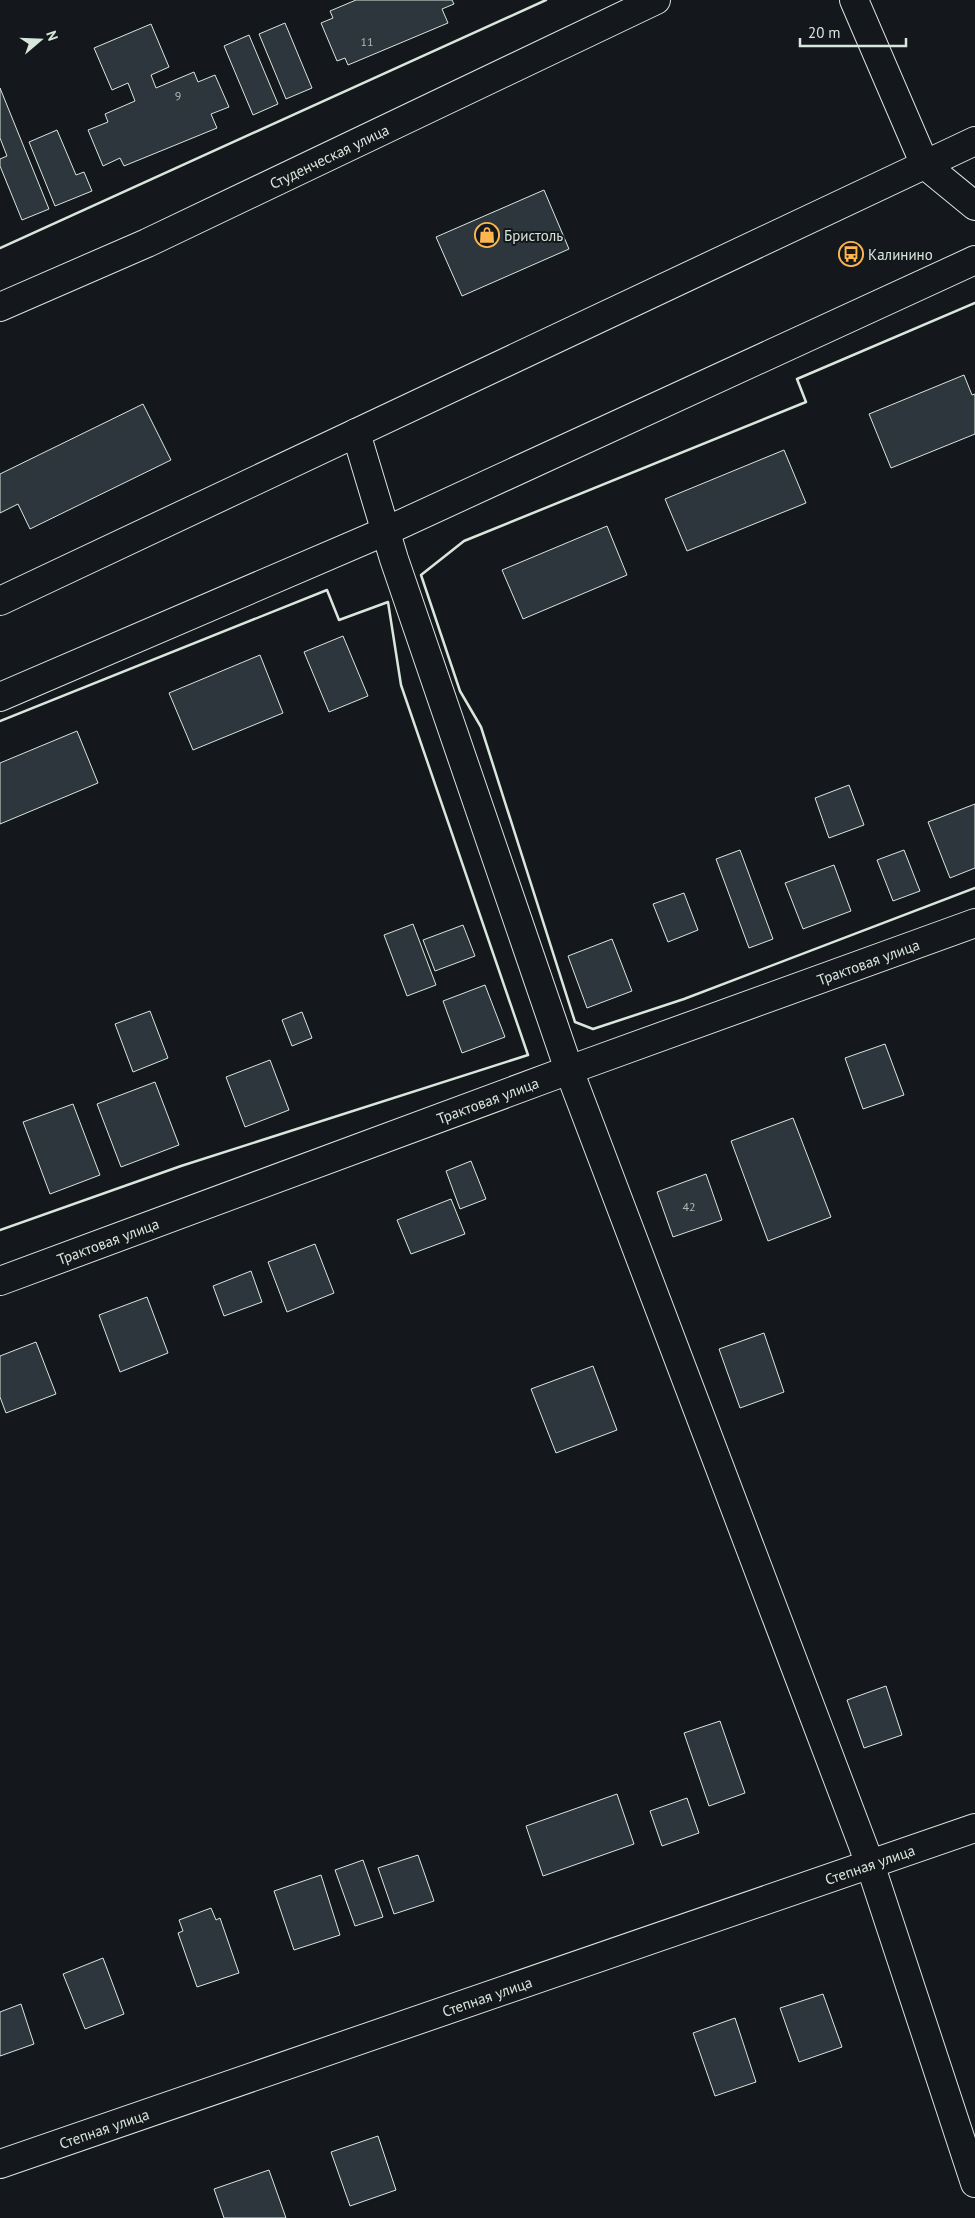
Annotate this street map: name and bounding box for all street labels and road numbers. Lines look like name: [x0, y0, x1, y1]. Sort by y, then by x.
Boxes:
street label: Студенческая улица: [266, 120, 392, 193]
street label: Трактовая улица: [814, 934, 922, 989]
street label: Трактовая улица: [434, 1073, 541, 1128]
street label: Трактовая улица: [54, 1213, 162, 1269]
street label: Степная улица: [822, 1840, 917, 1889]
street label: Степная улица: [439, 1972, 534, 2020]
street label: Степная улица: [56, 2104, 152, 2152]

